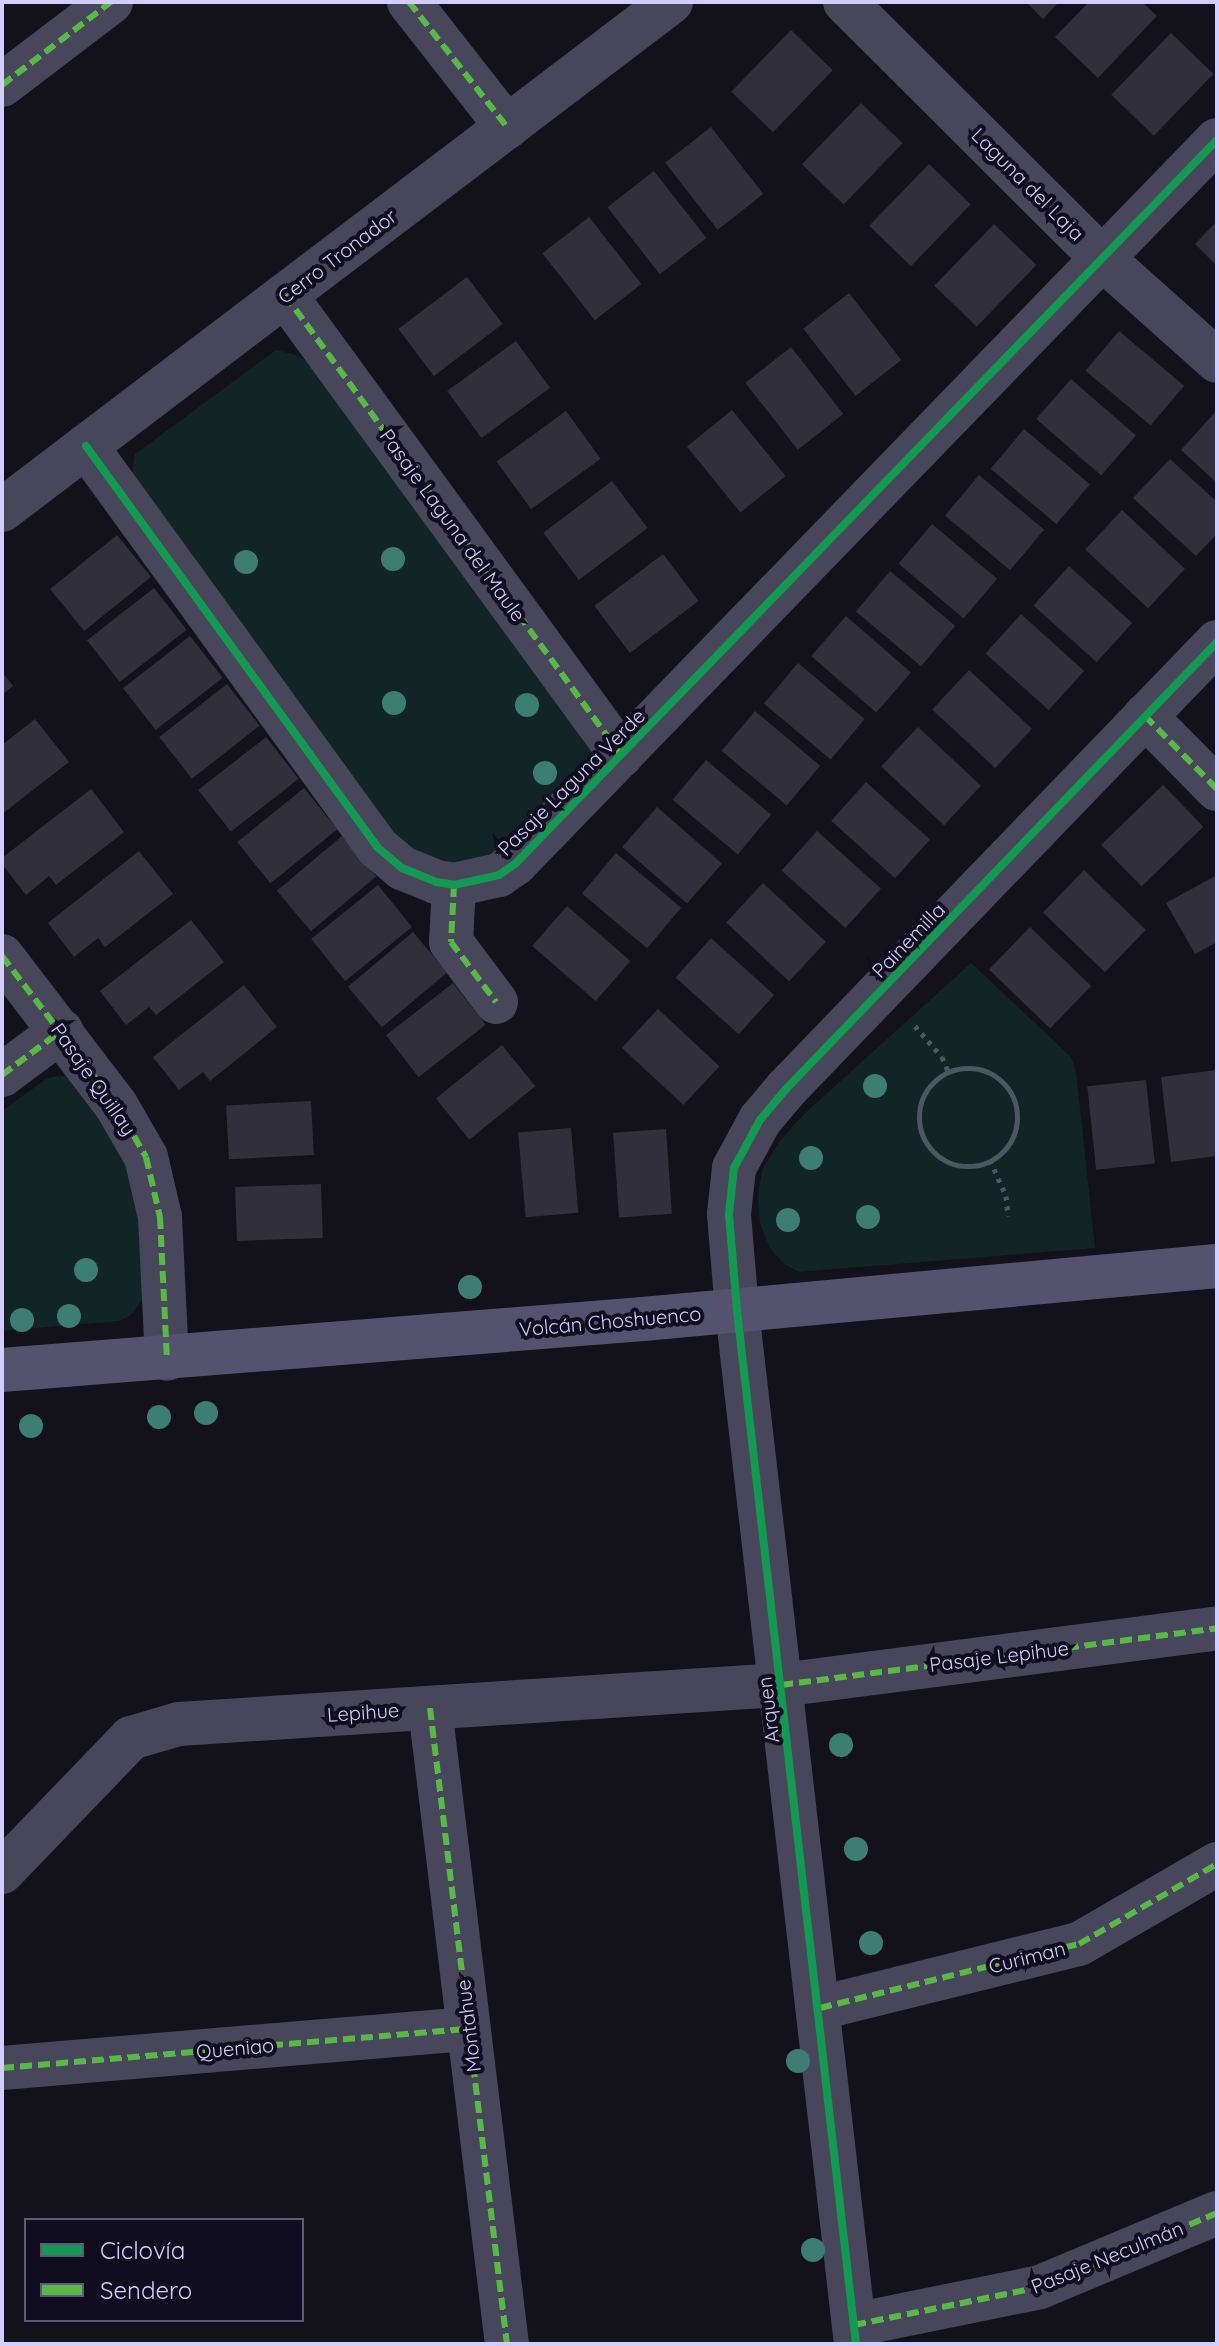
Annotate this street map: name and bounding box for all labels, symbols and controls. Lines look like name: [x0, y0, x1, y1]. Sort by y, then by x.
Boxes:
street label: Laguna del Laja: [967, 123, 1089, 245]
street label: Cerro Tronador: [273, 203, 401, 309]
street label: Pasaje Laguna del Maule: [375, 424, 531, 626]
street label: Pasaje Laguna Verde: [492, 703, 650, 861]
street label: Painemilla: [866, 898, 950, 982]
street label: Pasaje Quillay: [46, 1018, 142, 1140]
street label: Volcán Choshuenco: [518, 1301, 702, 1341]
street label: Pasaje Lepihue: [928, 1636, 1070, 1676]
street label: Arquen: [752, 1676, 784, 1744]
street label: Lepihue: [326, 1698, 400, 1726]
street label: Curiman: [986, 1936, 1068, 1978]
street label: Montahue: [450, 1978, 486, 2074]
street label: Queniao: [195, 2033, 275, 2063]
street label: Pasaje Neculmán: [1027, 2216, 1187, 2298]
legend: [24, 2218, 304, 2322]
text: Ciclovía: [100, 2235, 185, 2265]
text: Sendero: [100, 2275, 192, 2305]

